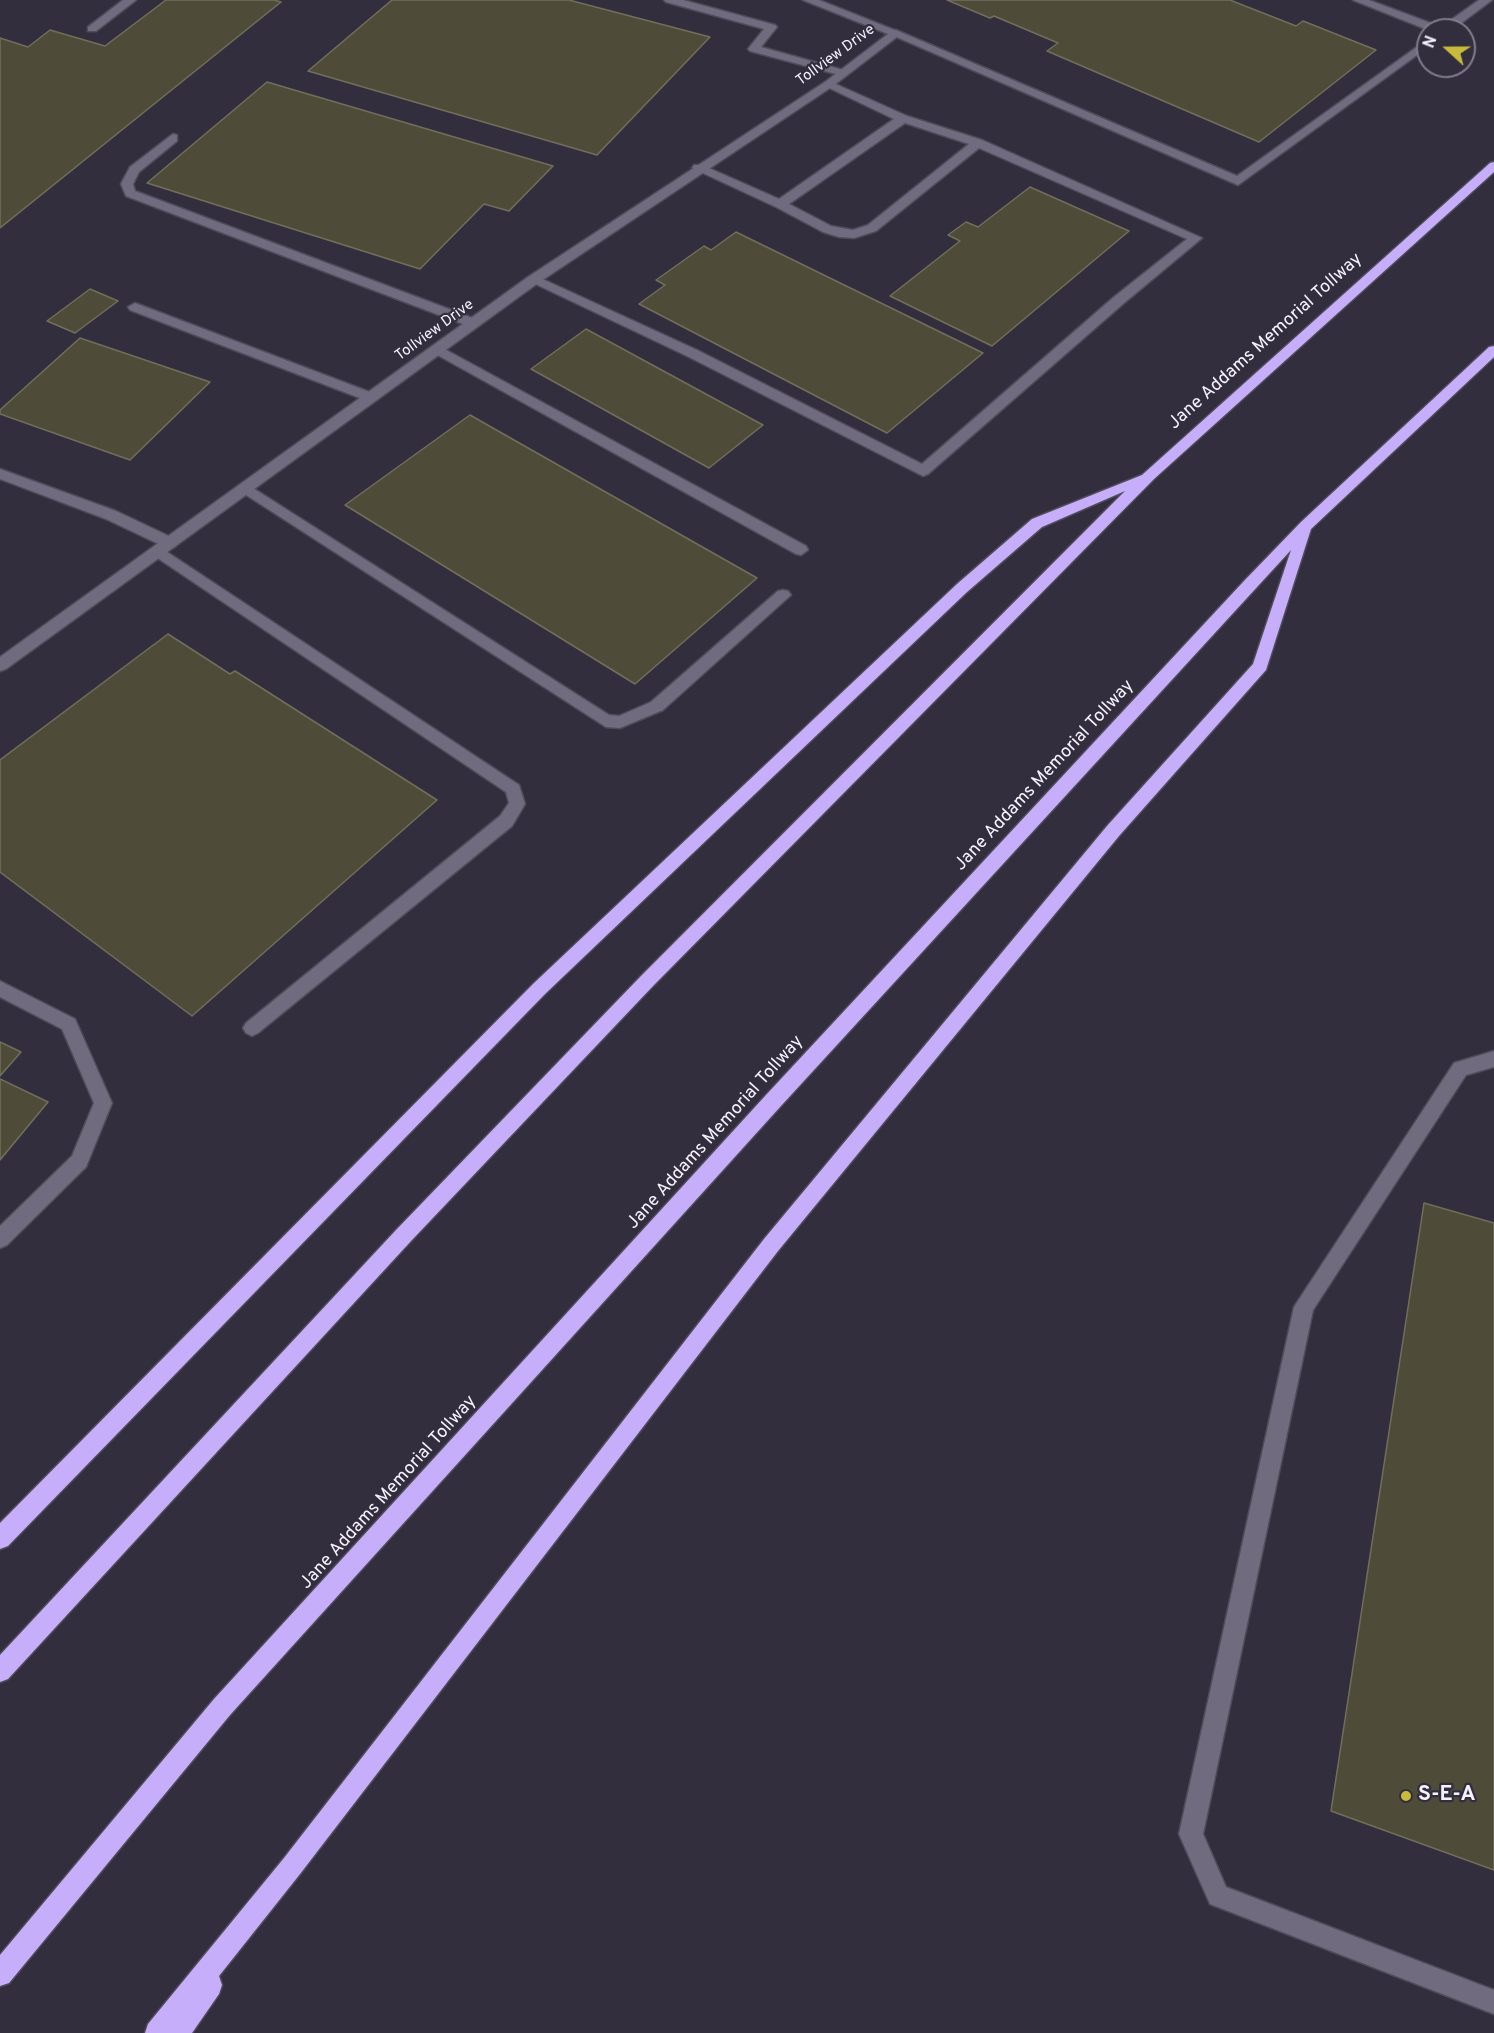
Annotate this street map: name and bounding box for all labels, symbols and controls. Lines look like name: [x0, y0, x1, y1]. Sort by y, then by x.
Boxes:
north arrow: [1416, 18, 1476, 78]
street label: Tollview Drive: [793, 21, 879, 91]
text: N: [1420, 33, 1442, 51]
street label: Jane Addams Memorial Tollway: [1165, 249, 1367, 435]
street label: Tollview Drive: [392, 296, 478, 366]
street label: Jane Addams Memorial Tollway: [951, 676, 1139, 876]
street label: Jane Addams Memorial Tollway: [623, 1032, 809, 1234]
street label: Jane Addams Memorial Tollway: [296, 1392, 482, 1594]
place label: S-E-A: [1418, 1783, 1476, 1809]
marker: S-E-A: [1399, 1789, 1413, 1803]

